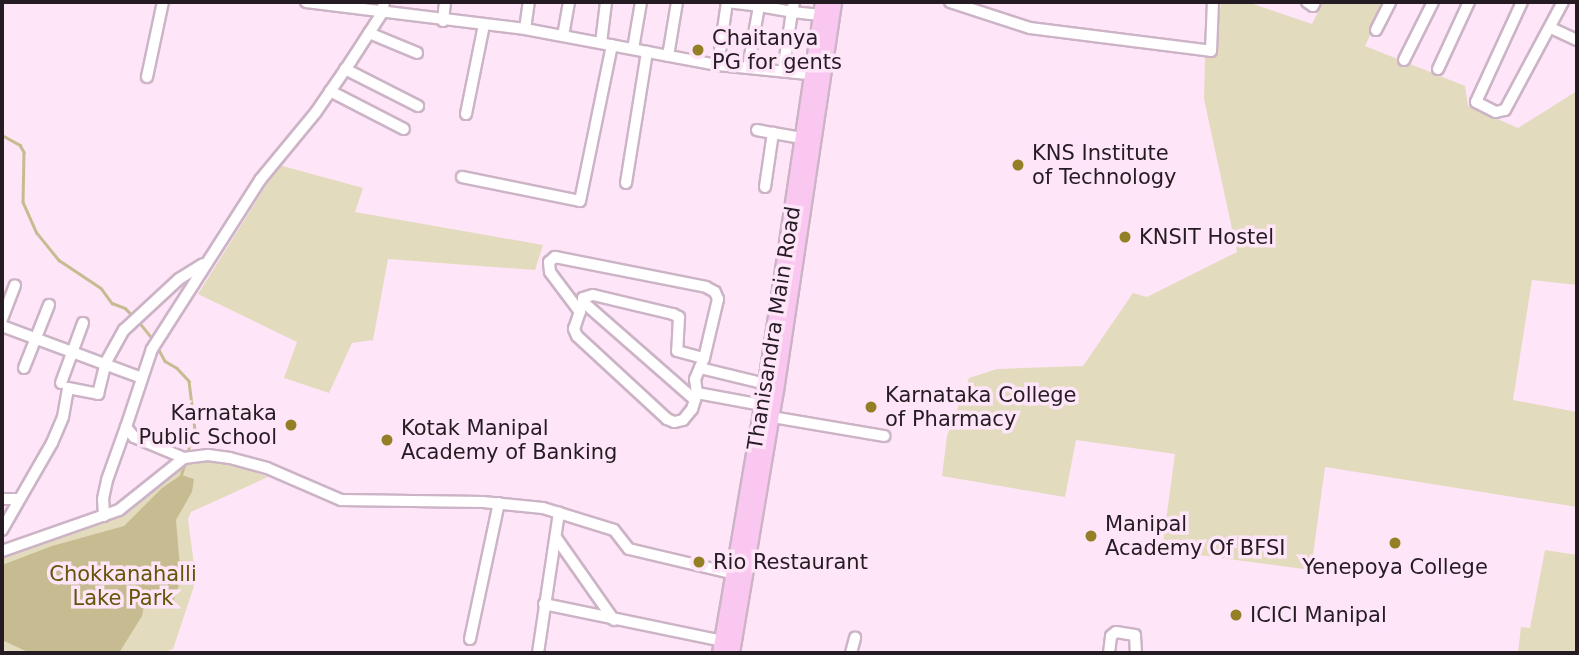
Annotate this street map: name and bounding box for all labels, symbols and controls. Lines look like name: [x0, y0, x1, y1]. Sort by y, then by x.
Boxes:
place label: Chaitanya PG for gents: [712, 25, 842, 75]
marker: Chaitanya PG for gents: [690, 42, 706, 58]
place label: KNS Institute of Technology: [1032, 140, 1177, 190]
marker: KNS Institute of Technology: [1010, 157, 1026, 173]
street label: Thanisandra Main Road: [742, 204, 806, 452]
place label: KNSIT Hostel: [1139, 224, 1274, 250]
marker: KNSIT Hostel: [1117, 229, 1133, 245]
place label: Karnataka College of Pharmacy: [885, 382, 1077, 432]
marker: Karnataka College of Pharmacy: [863, 399, 879, 415]
place label: Karnataka Public School: [138, 400, 277, 450]
place label: Kotak Manipal Academy of Banking: [401, 415, 617, 465]
marker: Karnataka Public School: [283, 417, 299, 433]
marker: Kotak Manipal Academy of Banking: [379, 432, 395, 448]
place label: Manipal Academy Of BFSI: [1105, 511, 1285, 561]
marker: Manipal Academy Of BFSI: [1083, 528, 1099, 544]
marker: Yenepoya College: [1387, 535, 1403, 551]
place label: Rio Restaurant: [713, 549, 868, 575]
marker: Rio Restaurant: [691, 554, 707, 570]
place label: Yenepoya College: [1302, 554, 1488, 580]
park label: Chokkanahalli Lake Park: [49, 561, 197, 611]
place label: ICICI Manipal: [1250, 602, 1387, 628]
marker: ICICI Manipal: [1228, 607, 1244, 623]

